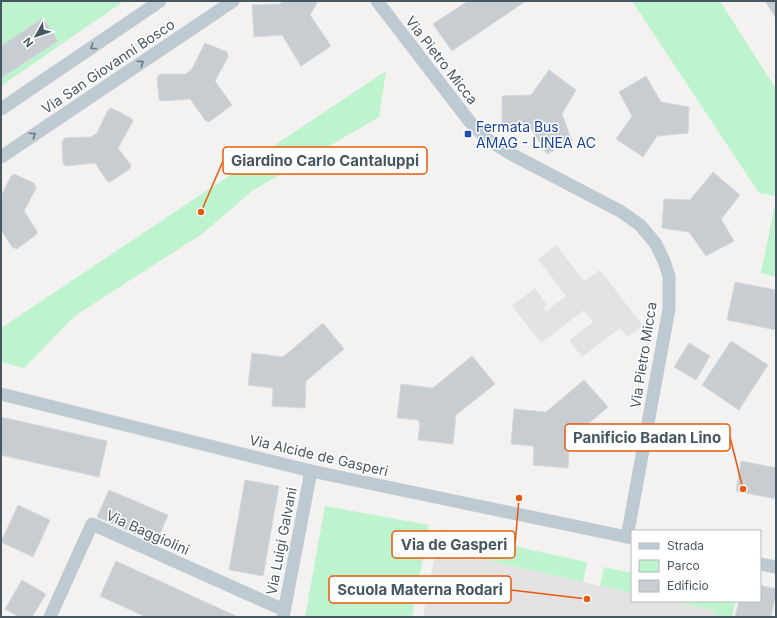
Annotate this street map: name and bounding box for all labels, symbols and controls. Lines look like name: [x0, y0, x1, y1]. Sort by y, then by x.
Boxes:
street label: Via Pietro Micca: [402, 12, 482, 108]
street label: Via San Giovanni Bosco: [38, 15, 178, 117]
north arrow: [16, 16, 56, 56]
text: N: [20, 35, 36, 50]
one-way arrow: [90, 42, 97, 49]
one-way arrow: [137, 60, 144, 67]
place label: Fermata Bus AMAG - LINEA AC: [476, 118, 596, 151]
marker: Fermata Bus AMAG - LINEA AC: [463, 129, 473, 139]
one-way arrow: [29, 133, 36, 140]
callout: Giardino Carlo Cantaluppi: [223, 147, 427, 174]
text: Giardino Carlo Cantaluppi: [231, 151, 419, 170]
street label: Via Pietro Micca: [626, 301, 660, 409]
callout: Panificio Badan Lino: [565, 424, 730, 451]
text: Panificio Badan Lino: [573, 428, 721, 447]
street label: Via Alcide de Gasperi: [248, 431, 390, 479]
street label: Via Luigi Galvani: [262, 486, 300, 596]
street label: Via Baggiolini: [104, 506, 192, 558]
legend: [631, 530, 761, 602]
callout: Via de Gasperi: [392, 531, 515, 558]
text: Via de Gasperi: [401, 535, 507, 554]
text: Strada: [667, 538, 704, 553]
text: Parco: [667, 558, 700, 573]
callout: Scuola Materna Rodari: [329, 576, 511, 603]
text: Edificio: [667, 578, 709, 593]
text: Scuola Materna Rodari: [337, 580, 503, 599]

